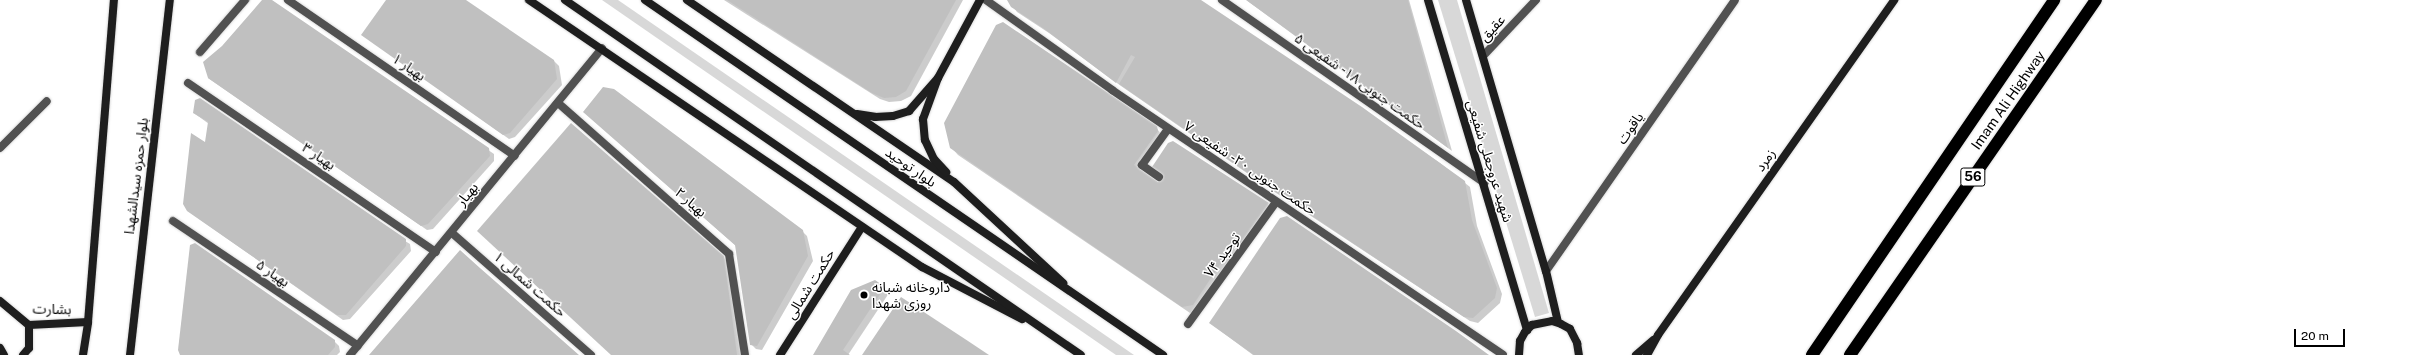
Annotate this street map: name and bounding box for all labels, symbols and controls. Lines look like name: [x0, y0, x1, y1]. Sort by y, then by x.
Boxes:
street label: عقیق: [1475, 11, 1509, 45]
street label: حکمت جنوبی ۱۸ - شفیعی ۵: [1290, 28, 1430, 134]
street label: Imam Ali Highway: [1968, 47, 2048, 153]
street label: بهیار ۱: [389, 50, 429, 84]
street label: شهید عروجعلی شفیعی: [1463, 98, 1517, 224]
street label: یاقوت: [1613, 109, 1647, 147]
street label: حکمت جنوبی ۲۰ - شفیعی ۷: [1179, 116, 1321, 220]
street label: بلوار حمزه سیدالشهدا: [121, 117, 151, 235]
street label: بهیار ۳: [299, 139, 339, 173]
street label: بلوار توحید: [882, 143, 940, 191]
street label: زمرد: [1751, 145, 1779, 175]
road number: 56: [1960, 166, 1986, 188]
street label: بهیار: [453, 179, 481, 209]
street label: بهیار ۲: [672, 184, 710, 220]
street label: توحید ۷۴: [1200, 229, 1244, 281]
street label: حکمت شمالی: [782, 246, 838, 322]
street label: حکمت شمالی ۱: [490, 248, 570, 320]
street label: بهیار ۵: [253, 256, 293, 290]
place label: داروخانه شبانه روزی شهدا: [872, 279, 950, 312]
marker: داروخانه شبانه روزی شهدا: [859, 290, 869, 300]
street label: بشارت: [32, 300, 72, 318]
scale bar: [2296, 321, 2347, 347]
text: 20 m: [2301, 329, 2329, 343]

